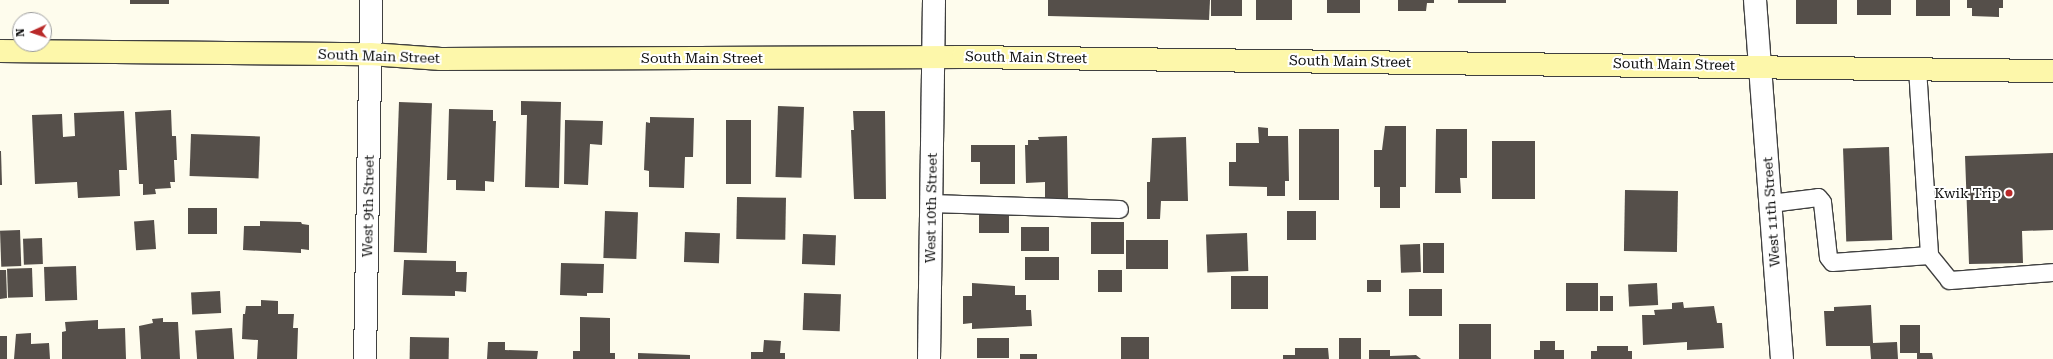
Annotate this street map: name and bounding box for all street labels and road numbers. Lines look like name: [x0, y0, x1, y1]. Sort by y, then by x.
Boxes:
street label: South Main Street: [318, 45, 440, 67]
street label: South Main Street: [965, 48, 1087, 66]
street label: South Main Street: [641, 50, 763, 66]
street label: South Main Street: [1289, 52, 1411, 70]
street label: South Main Street: [1613, 55, 1735, 73]
street label: West 10th Street: [922, 153, 940, 263]
street label: West 9th Street: [359, 155, 377, 257]
street label: West 11th Street: [1759, 156, 1783, 268]

